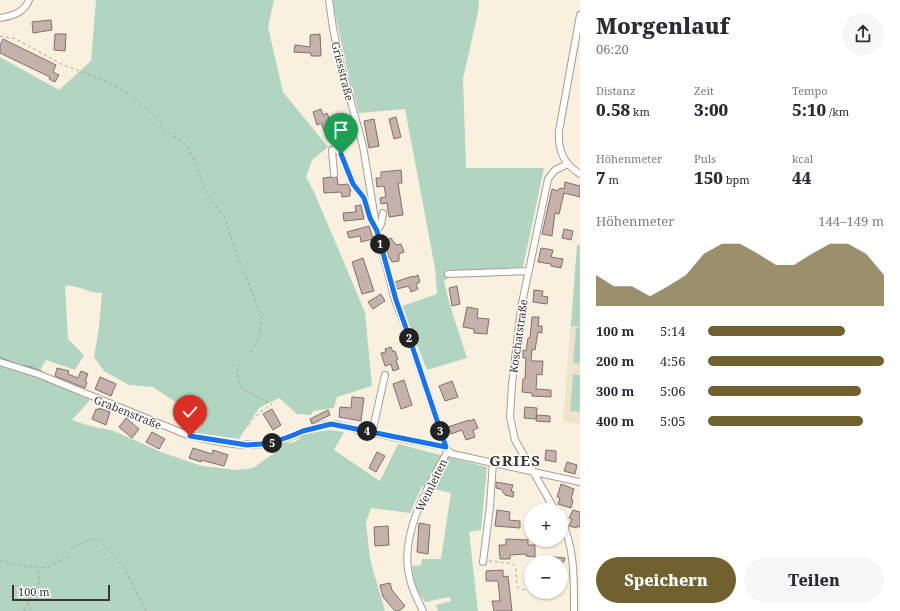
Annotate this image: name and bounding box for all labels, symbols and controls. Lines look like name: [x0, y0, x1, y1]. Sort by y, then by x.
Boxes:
text: Morgenlauf: [596, 10, 729, 40]
button: share: [842, 13, 884, 55]
street label: Griesstraße: [328, 40, 358, 102]
text: 06:20: [596, 40, 629, 58]
text: Distanz: [596, 83, 635, 98]
text: Zeit: [694, 83, 714, 98]
text: Tempo: [792, 83, 828, 98]
text: 0.58: [596, 98, 630, 121]
text: 3:00: [694, 98, 728, 121]
text: 5:10: [792, 98, 826, 121]
text: km: [630, 104, 650, 119]
text: /km: [826, 104, 849, 119]
pin: [324, 113, 358, 154]
icon: arrive: [330, 119, 352, 141]
text: Höhenmeter: [596, 151, 662, 166]
text: Puls: [694, 151, 716, 166]
text: kcal: [792, 151, 813, 166]
text: 7: [596, 166, 606, 189]
text: 150: [694, 166, 723, 189]
text: 44: [792, 166, 811, 189]
text: m: [606, 172, 619, 187]
text: bpm: [723, 172, 750, 187]
text: Höhenmeter: [596, 212, 674, 230]
text: 144–149 m: [818, 212, 884, 230]
pin: 1: [370, 234, 390, 254]
text: 1: [377, 236, 383, 251]
street label: Koschatstraße: [505, 298, 531, 374]
text: 100 m: [596, 322, 634, 340]
text: 5:14: [660, 322, 686, 340]
pin: 2: [399, 328, 419, 348]
text: 2: [406, 330, 412, 345]
text: 200 m: [596, 352, 634, 370]
text: 4:56: [660, 352, 686, 370]
text: 300 m: [596, 382, 634, 400]
text: 5:06: [660, 382, 686, 400]
street label: Grabenstraße: [92, 392, 164, 432]
pin: [173, 395, 207, 436]
icon: check: [179, 401, 201, 423]
text: 400 m: [596, 412, 634, 430]
text: 5:05: [660, 412, 686, 430]
pin: 4: [357, 421, 377, 441]
pin: 3: [430, 421, 450, 441]
text: 4: [364, 423, 370, 438]
text: 3: [437, 423, 443, 438]
pin: 5: [262, 433, 282, 453]
text: 5: [269, 435, 275, 450]
district label: GRIES: [489, 450, 541, 470]
street label: Weinleiten: [412, 456, 450, 514]
map controls: [524, 503, 568, 599]
button: +: [524, 503, 568, 547]
button: −: [524, 555, 568, 599]
button: Speichern: [596, 557, 736, 603]
button: Teilen: [744, 557, 884, 603]
scale bar: [12, 583, 110, 602]
text: 100 m: [18, 584, 50, 599]

